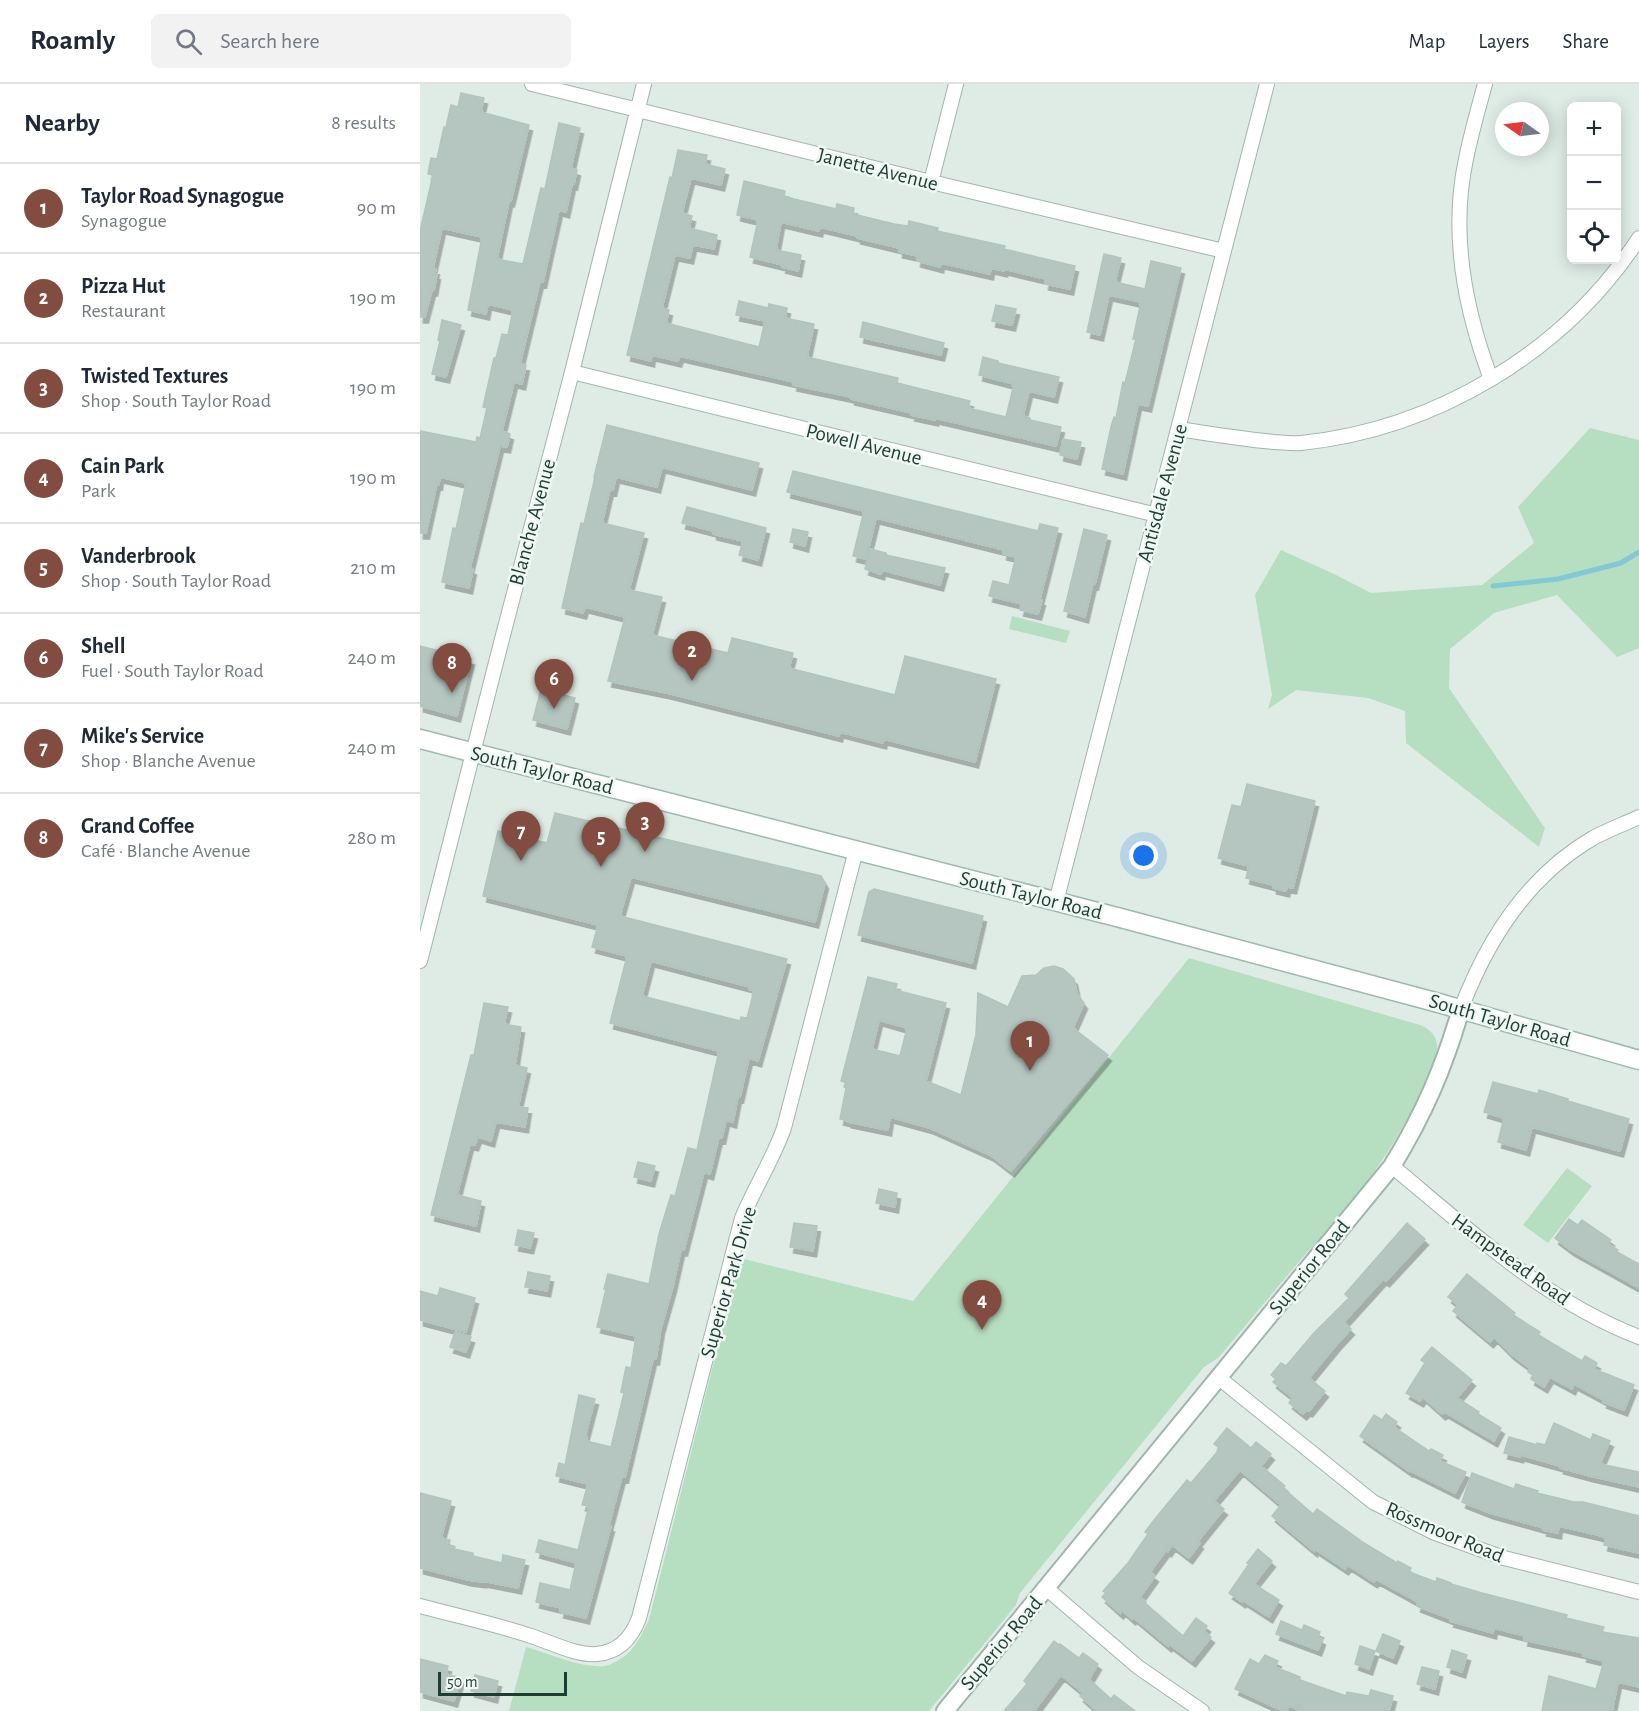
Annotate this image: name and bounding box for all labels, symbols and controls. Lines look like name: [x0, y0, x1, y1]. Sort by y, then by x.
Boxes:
search box: [151, 14, 571, 68]
icon: search: [172, 25, 205, 58]
text: Roamly: [30, 27, 115, 55]
text: Search here: [220, 30, 320, 52]
text: Map: [1409, 31, 1445, 52]
text: Layers: [1478, 31, 1529, 52]
text: Share: [1562, 31, 1609, 52]
north arrow: [1495, 102, 1549, 156]
map controls: [1567, 102, 1621, 264]
button: +: [1567, 102, 1621, 156]
text: Nearby: [24, 110, 100, 136]
text: 8 results: [331, 113, 396, 133]
street label: Janette Avenue: [815, 144, 940, 195]
button: −: [1567, 156, 1621, 210]
text: Taylor Road Synagogue: [81, 185, 284, 207]
text: 1: [40, 198, 47, 218]
text: 90 m: [357, 198, 396, 218]
button: locate: [1567, 210, 1621, 264]
text: Synagogue: [81, 211, 167, 231]
text: Pizza Hut: [81, 275, 165, 297]
text: 2: [39, 288, 48, 308]
text: 190 m: [350, 288, 396, 308]
text: Restaurant: [81, 301, 166, 321]
text: Twisted Textures: [81, 365, 228, 387]
text: 3: [39, 378, 48, 398]
text: 190 m: [350, 378, 396, 398]
text: Shop · South Taylor Road: [81, 391, 271, 411]
street label: Powell Avenue: [804, 420, 924, 469]
street label: Antisdale Avenue: [1134, 422, 1191, 565]
text: Cain Park: [81, 455, 164, 477]
street label: Blanche Avenue: [505, 457, 559, 588]
text: 4: [38, 468, 49, 488]
text: 190 m: [350, 468, 396, 488]
text: Park: [81, 481, 116, 501]
text: Vanderbrook: [81, 545, 196, 567]
text: 5: [39, 558, 48, 578]
text: 210 m: [350, 558, 396, 578]
text: Shop · South Taylor Road: [81, 571, 271, 591]
pin: 2: [672, 632, 712, 681]
text: Shell: [81, 635, 125, 657]
pin: 8: [432, 644, 471, 693]
text: 6: [39, 648, 48, 668]
text: 240 m: [347, 648, 396, 668]
pin: 6: [534, 660, 574, 709]
text: Fuel · South Taylor Road: [81, 661, 264, 681]
text: Mike's Service: [81, 725, 204, 747]
text: 7: [39, 738, 48, 758]
text: 240 m: [347, 738, 396, 758]
street label: South Taylor Road: [468, 743, 615, 798]
text: Shop · Blanche Avenue: [81, 751, 256, 771]
pin: 3: [626, 802, 664, 852]
pin: 7: [502, 812, 540, 861]
text: Grand Coffee: [81, 815, 194, 837]
pin: 5: [582, 818, 621, 867]
text: 8: [39, 828, 48, 848]
text: 280 m: [348, 828, 396, 848]
text: Café · Blanche Avenue: [81, 841, 251, 861]
your location: [1129, 841, 1158, 870]
street label: South Taylor Road: [957, 868, 1104, 923]
street label: South Taylor Road: [1427, 990, 1573, 1051]
pin: 1: [1010, 1022, 1050, 1071]
street label: Superior Park Drive: [697, 1204, 760, 1360]
street label: Hampstead Road: [1448, 1210, 1574, 1309]
street label: Superior Road: [1265, 1216, 1354, 1319]
pin: 4: [962, 1280, 1002, 1330]
street label: Rossmoor Road: [1383, 1498, 1507, 1567]
street label: Superior Road: [956, 1592, 1046, 1694]
scale bar: [438, 1669, 567, 1696]
text: 50 m: [447, 1674, 478, 1690]

